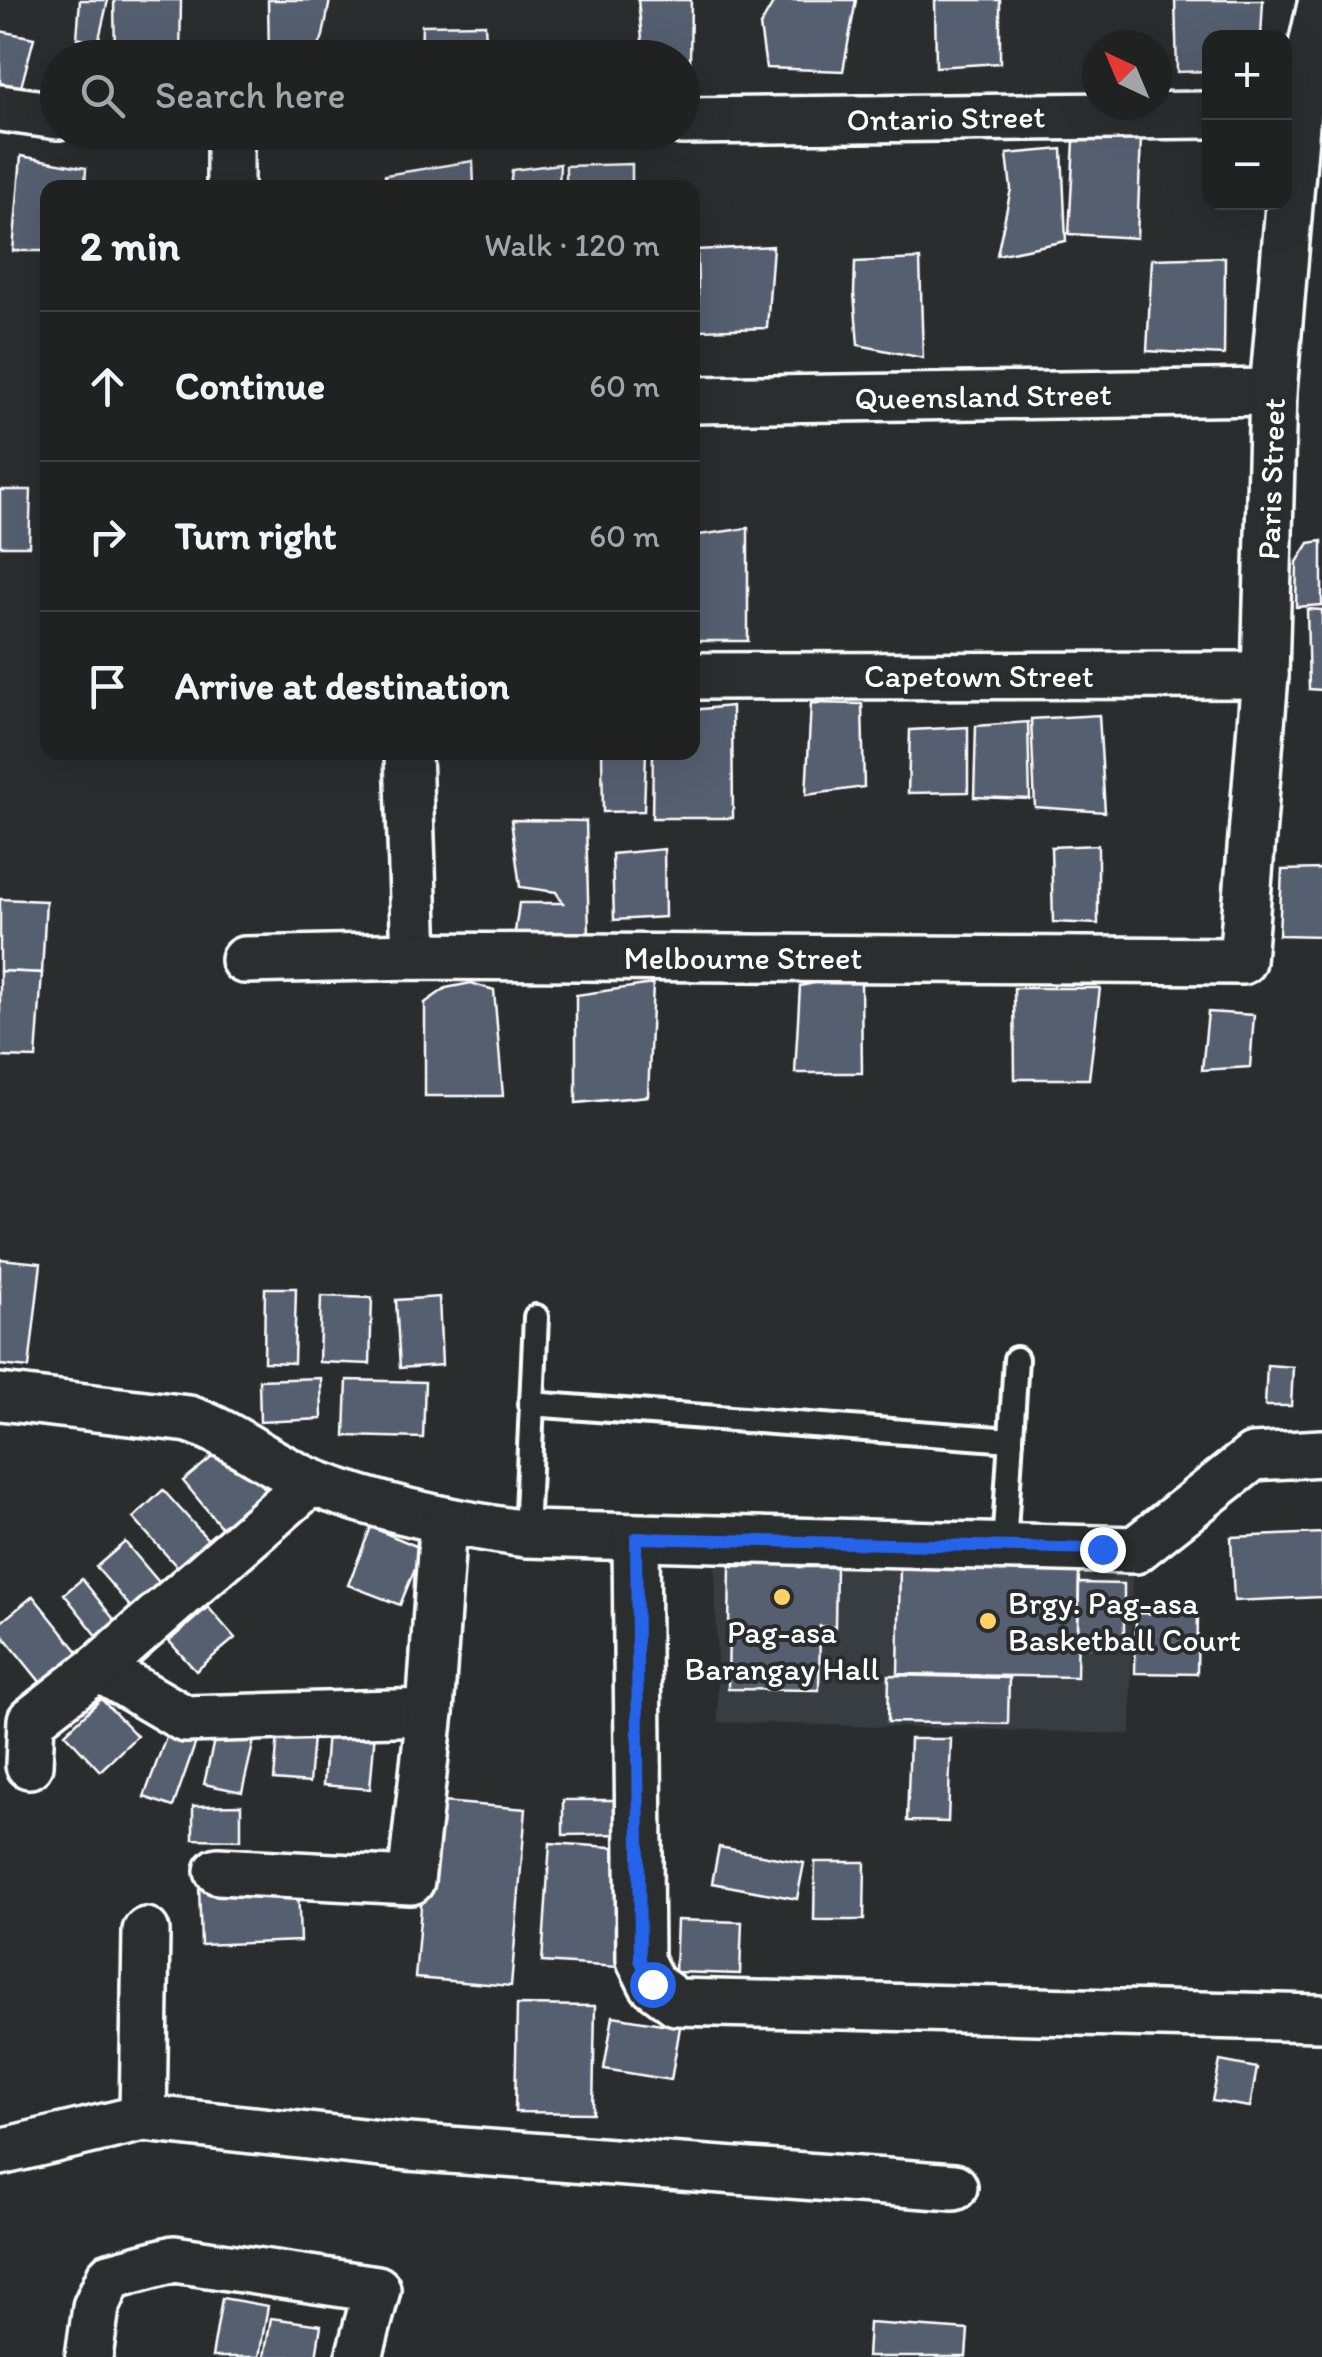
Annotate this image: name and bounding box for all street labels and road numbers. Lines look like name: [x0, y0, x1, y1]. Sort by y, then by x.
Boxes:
street label: Ontario Street: [846, 97, 1046, 139]
street label: Queensland Street: [854, 375, 1112, 417]
street label: Paris Street: [1249, 398, 1293, 560]
street label: Capetown Street: [864, 657, 1094, 695]
street label: Melbourne Street: [624, 939, 862, 977]

